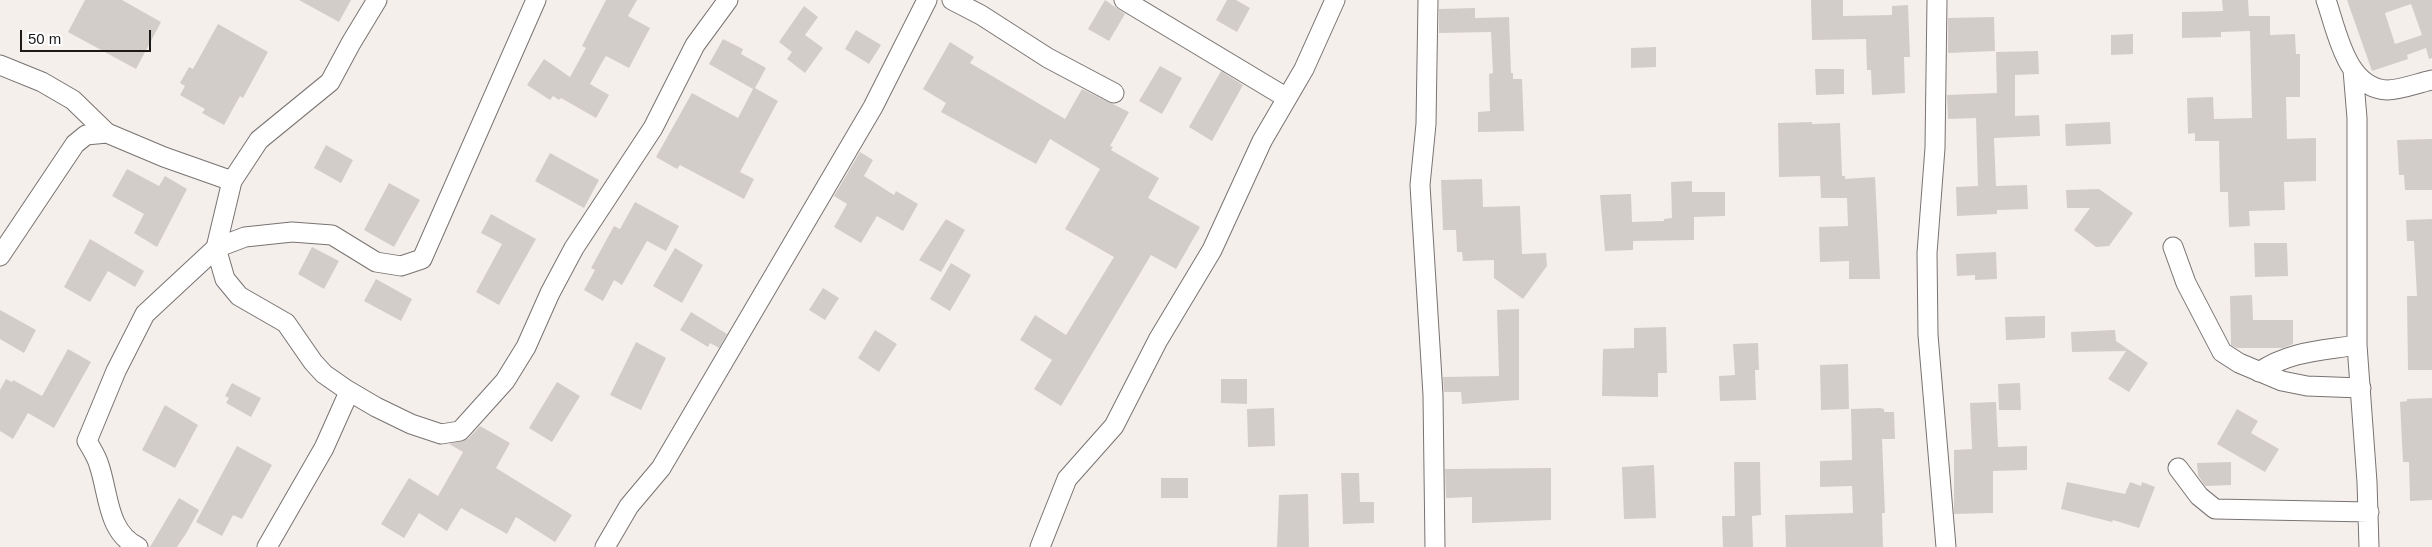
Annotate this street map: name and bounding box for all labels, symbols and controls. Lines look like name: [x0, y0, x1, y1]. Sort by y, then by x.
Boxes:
scale bar: [22, 20, 154, 52]
text: 50 m: [28, 30, 61, 47]

